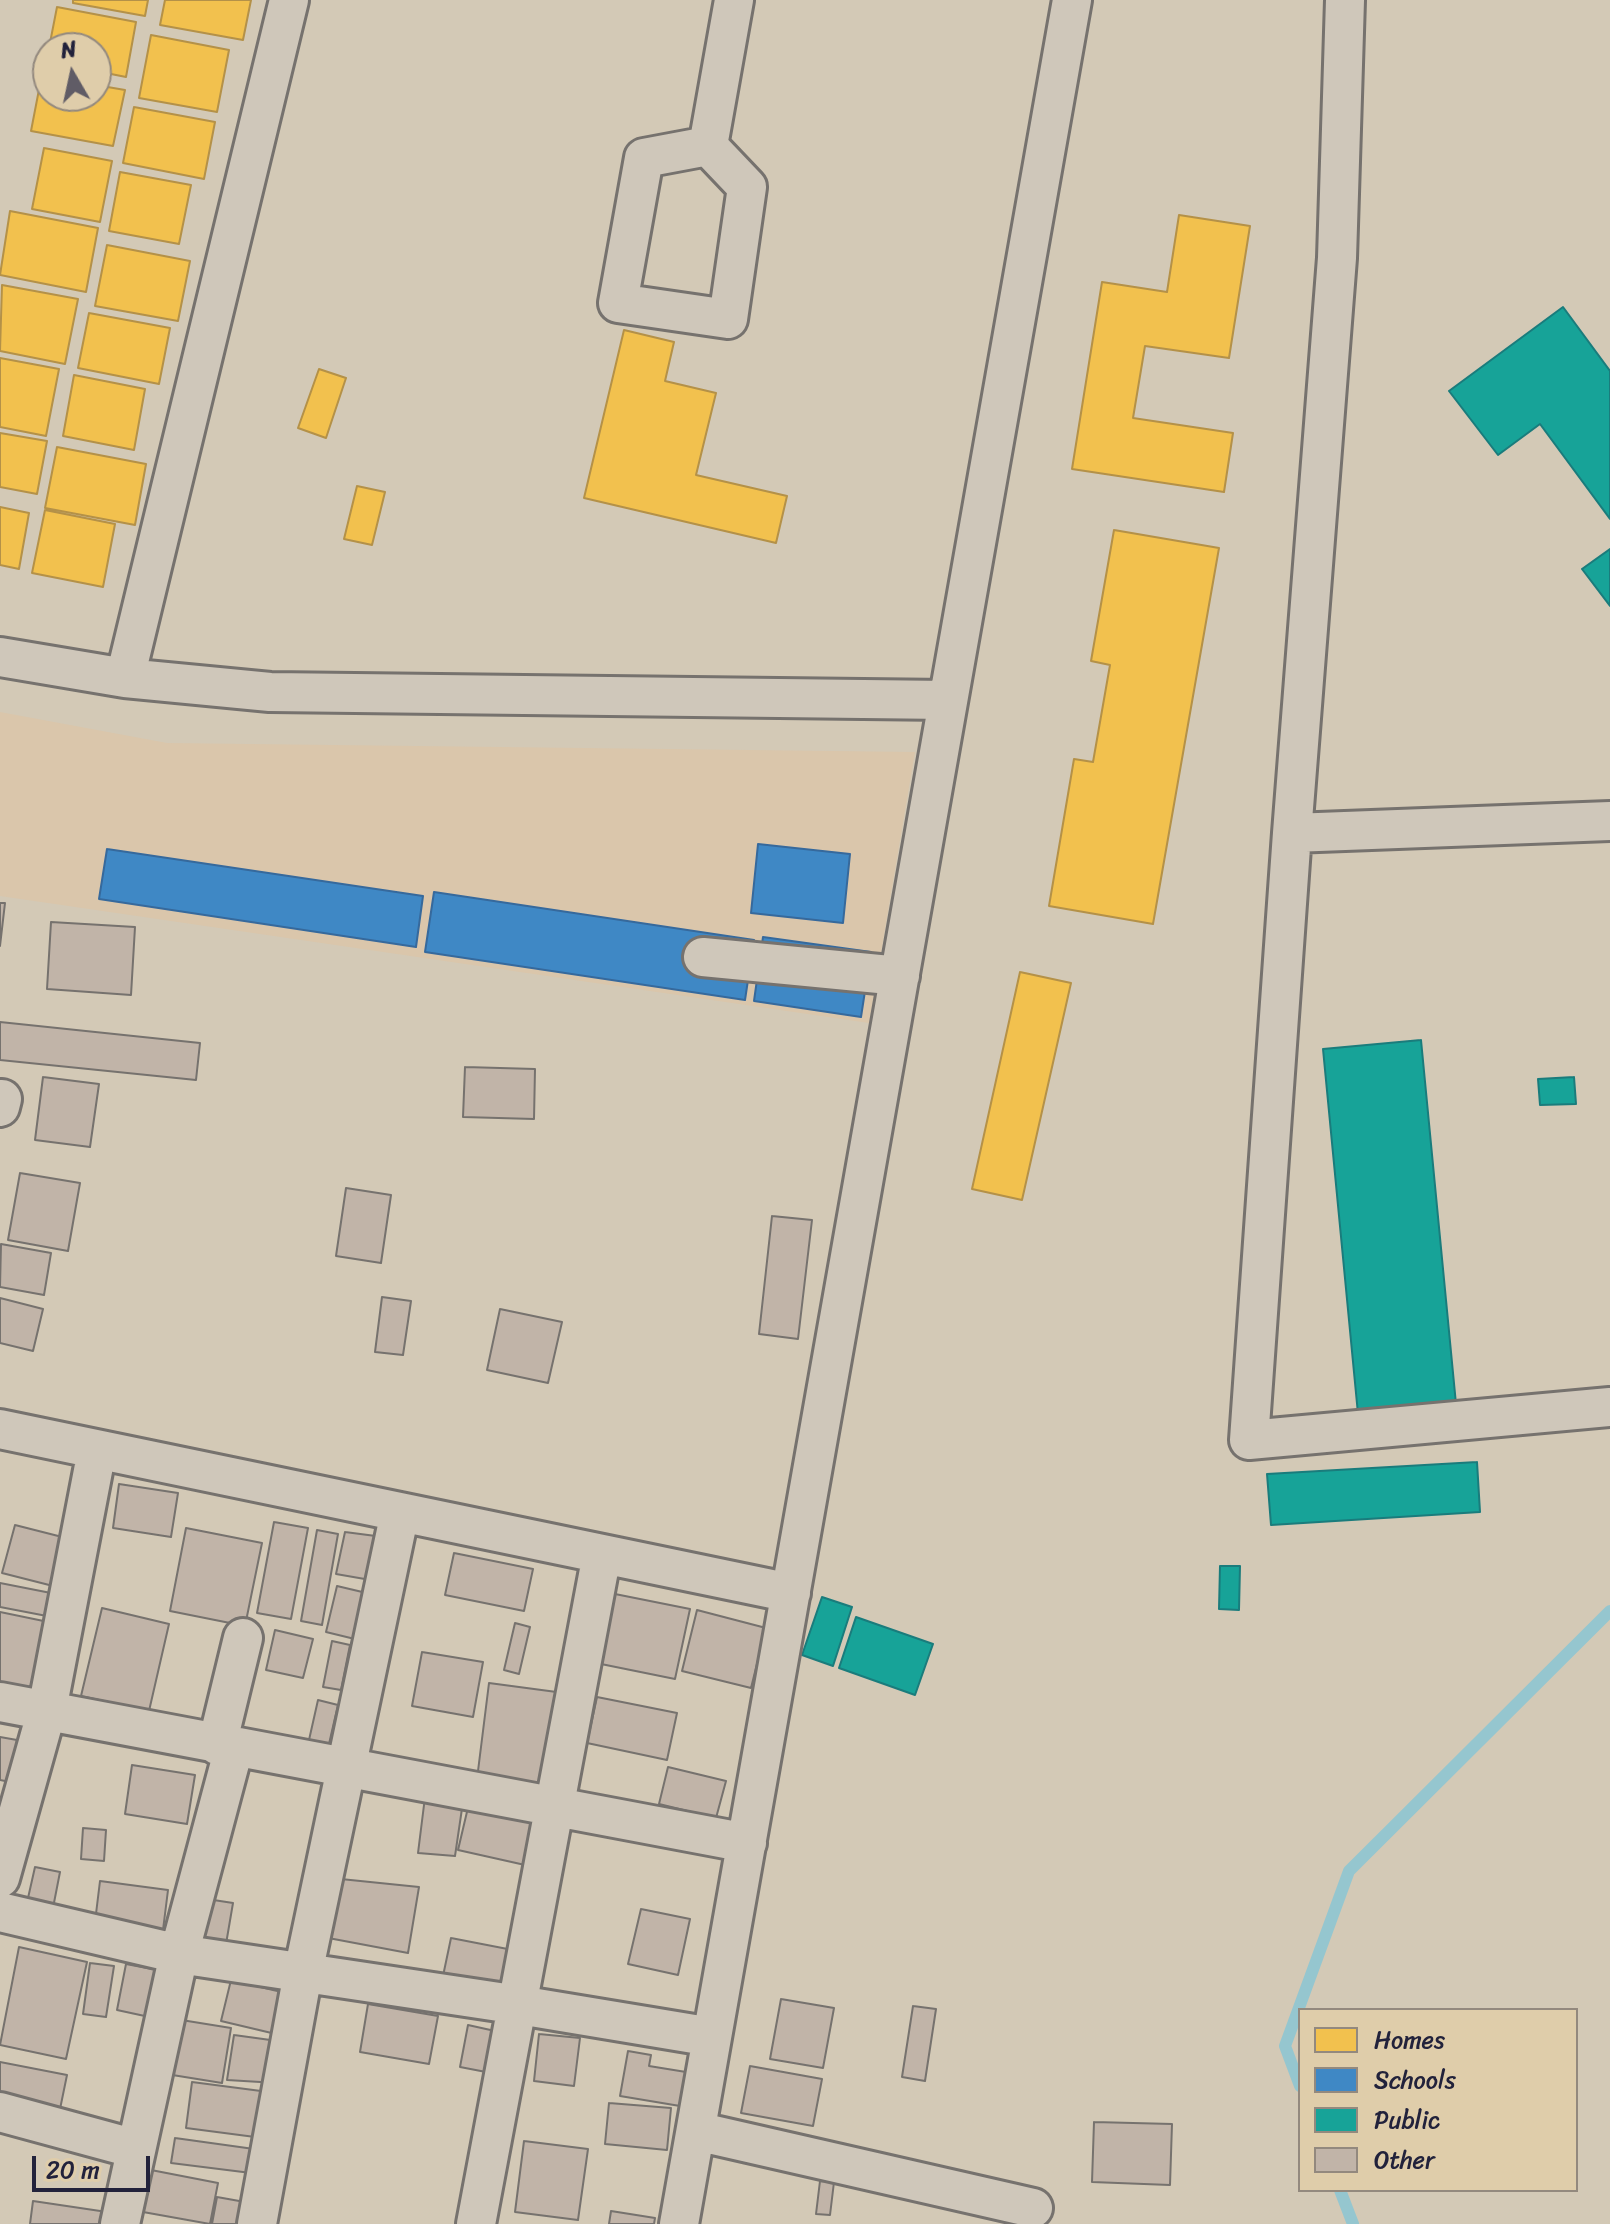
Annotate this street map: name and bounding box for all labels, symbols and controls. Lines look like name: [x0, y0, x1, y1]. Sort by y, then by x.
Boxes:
text: N: [58, 29, 79, 70]
north arrow: [32, 32, 112, 112]
legend: [1298, 2008, 1578, 2192]
text: Homes: [1374, 2019, 1445, 2061]
text: Schools: [1374, 2059, 1456, 2101]
text: Public: [1374, 2099, 1440, 2141]
text: Other: [1374, 2139, 1435, 2181]
scale bar: [36, 2140, 154, 2190]
text: 20 m: [46, 2149, 100, 2191]

